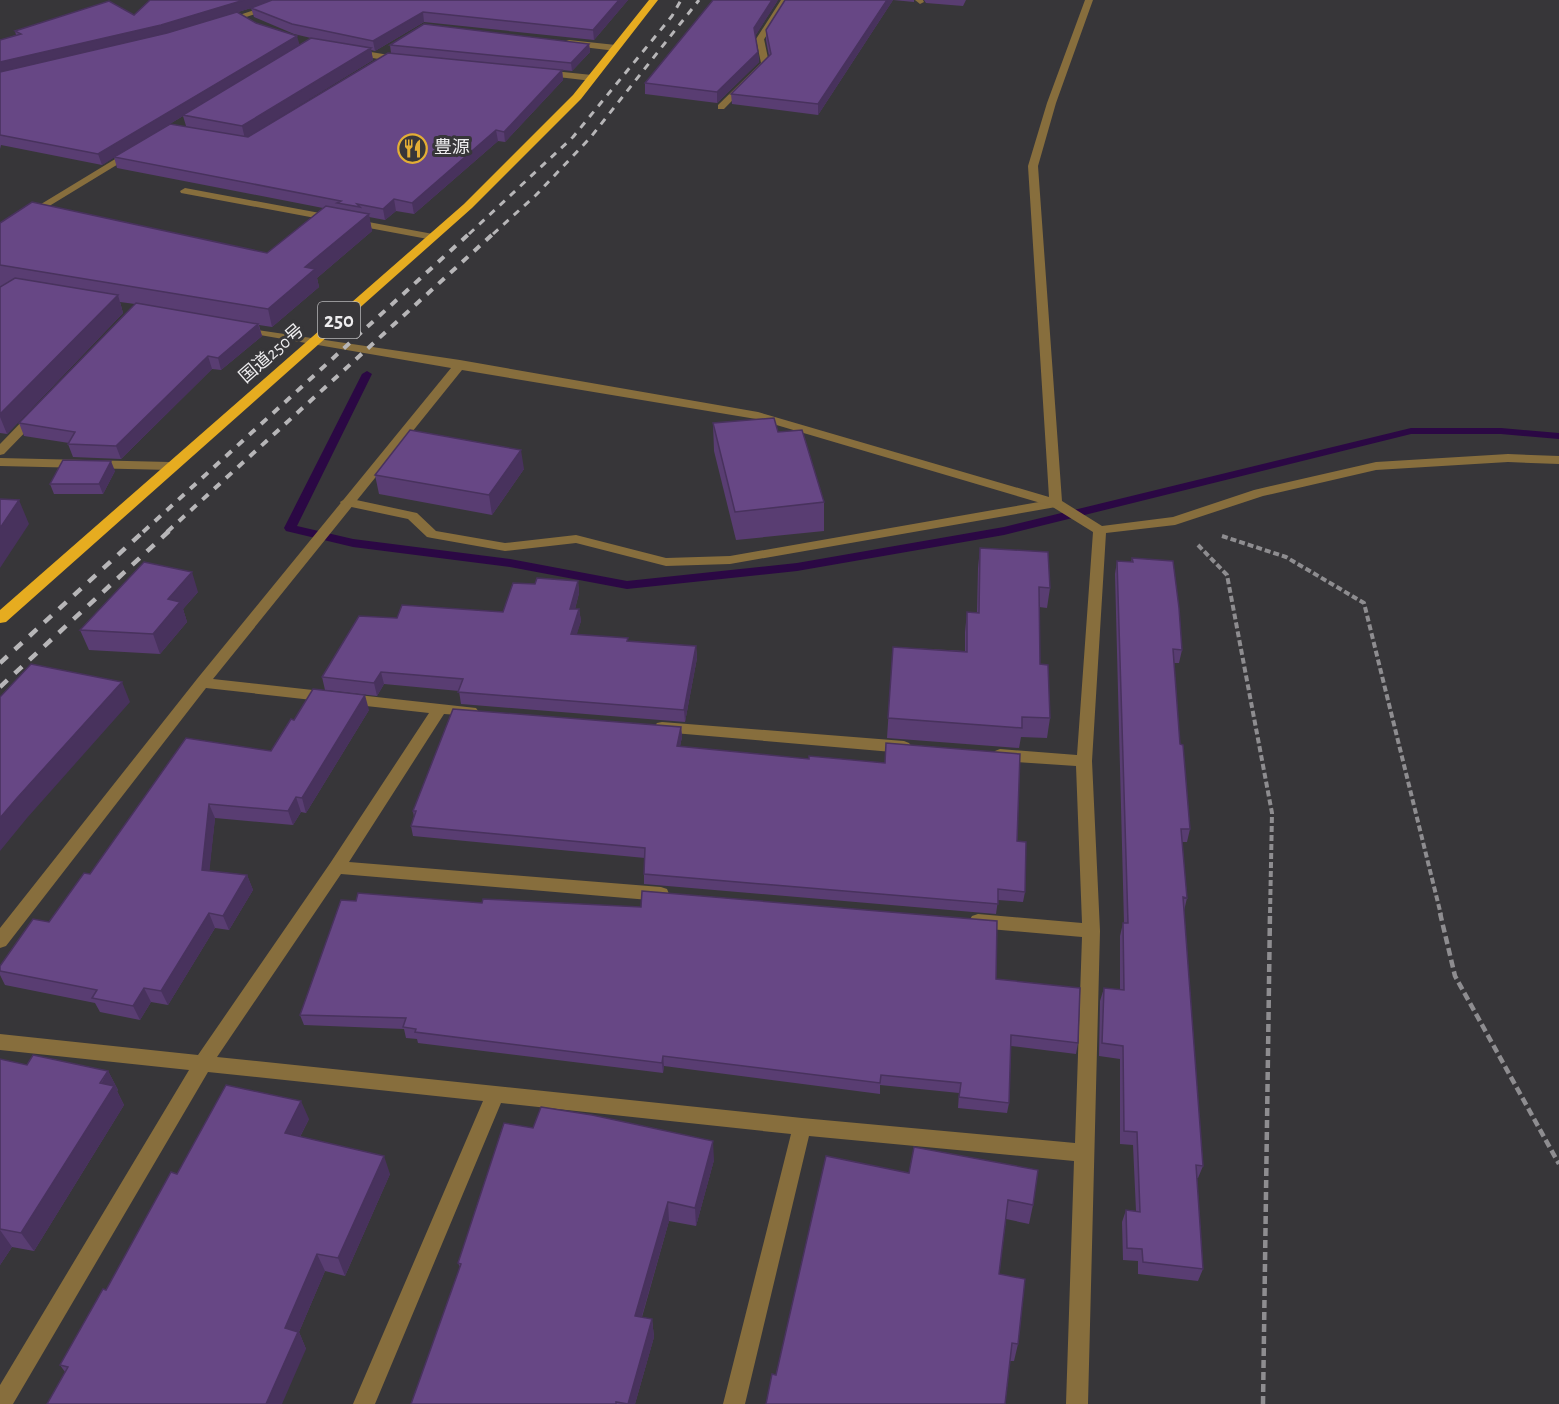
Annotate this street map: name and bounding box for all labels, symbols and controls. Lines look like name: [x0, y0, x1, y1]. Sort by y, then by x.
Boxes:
restaurant icon: 豊源: [397, 132, 429, 164]
place label: 豊源: [434, 138, 470, 157]
road number: 250: [318, 302, 360, 338]
street label: 国道250号: [235, 320, 308, 387]

